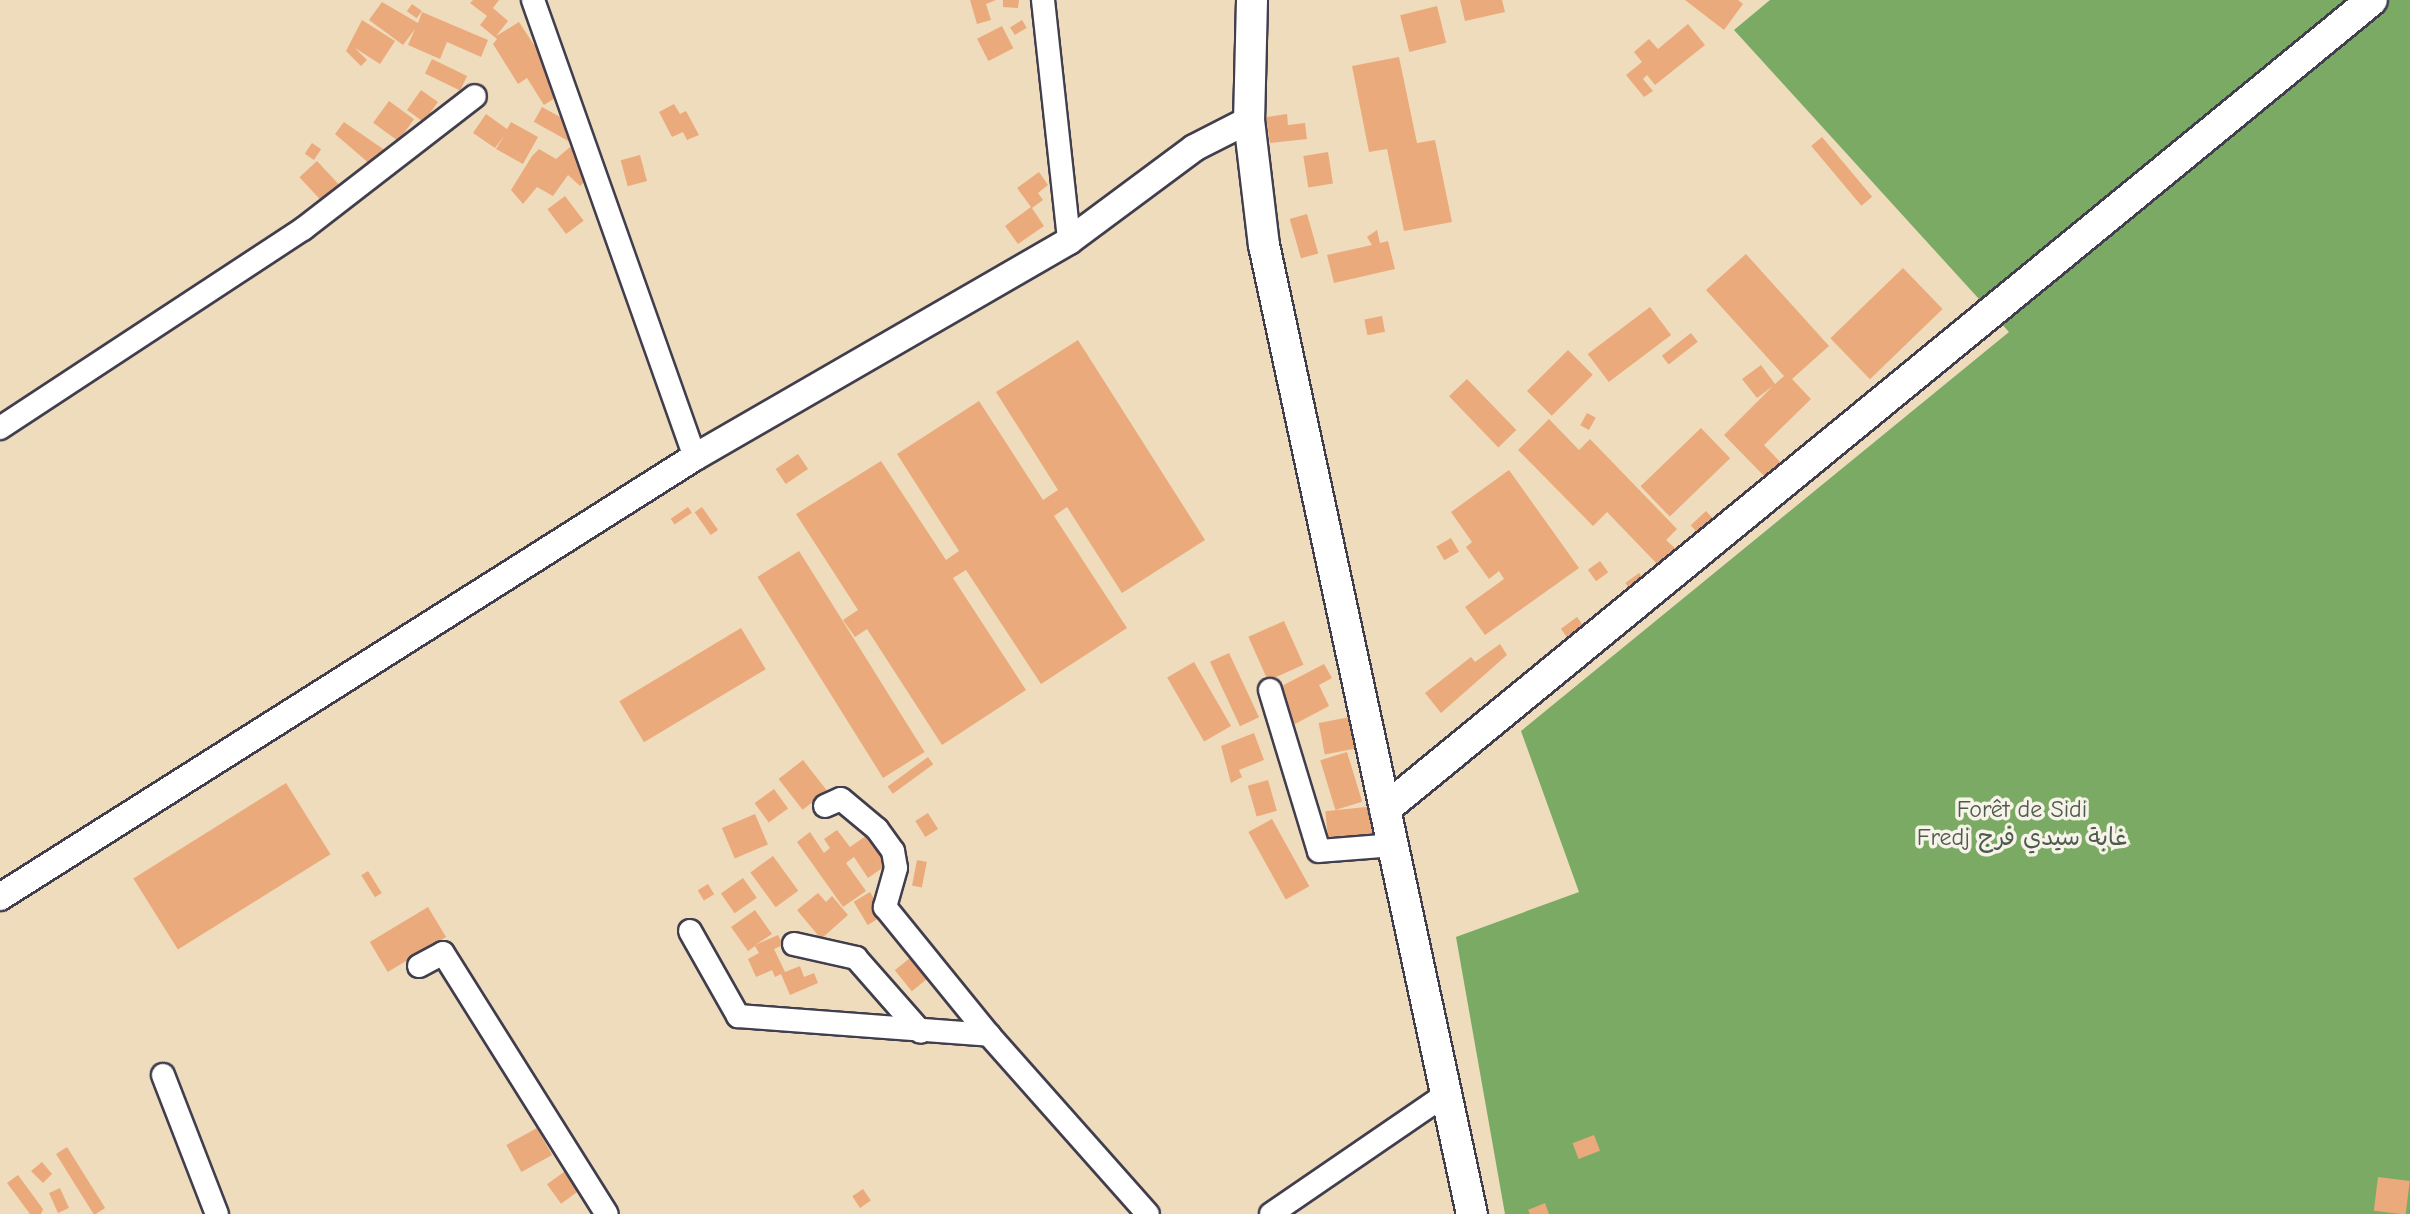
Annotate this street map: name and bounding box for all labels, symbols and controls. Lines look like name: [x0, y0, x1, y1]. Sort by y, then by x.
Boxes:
park label: Forêt de Sidi Fredj غابة سيدي فرج: [1917, 796, 2127, 852]

